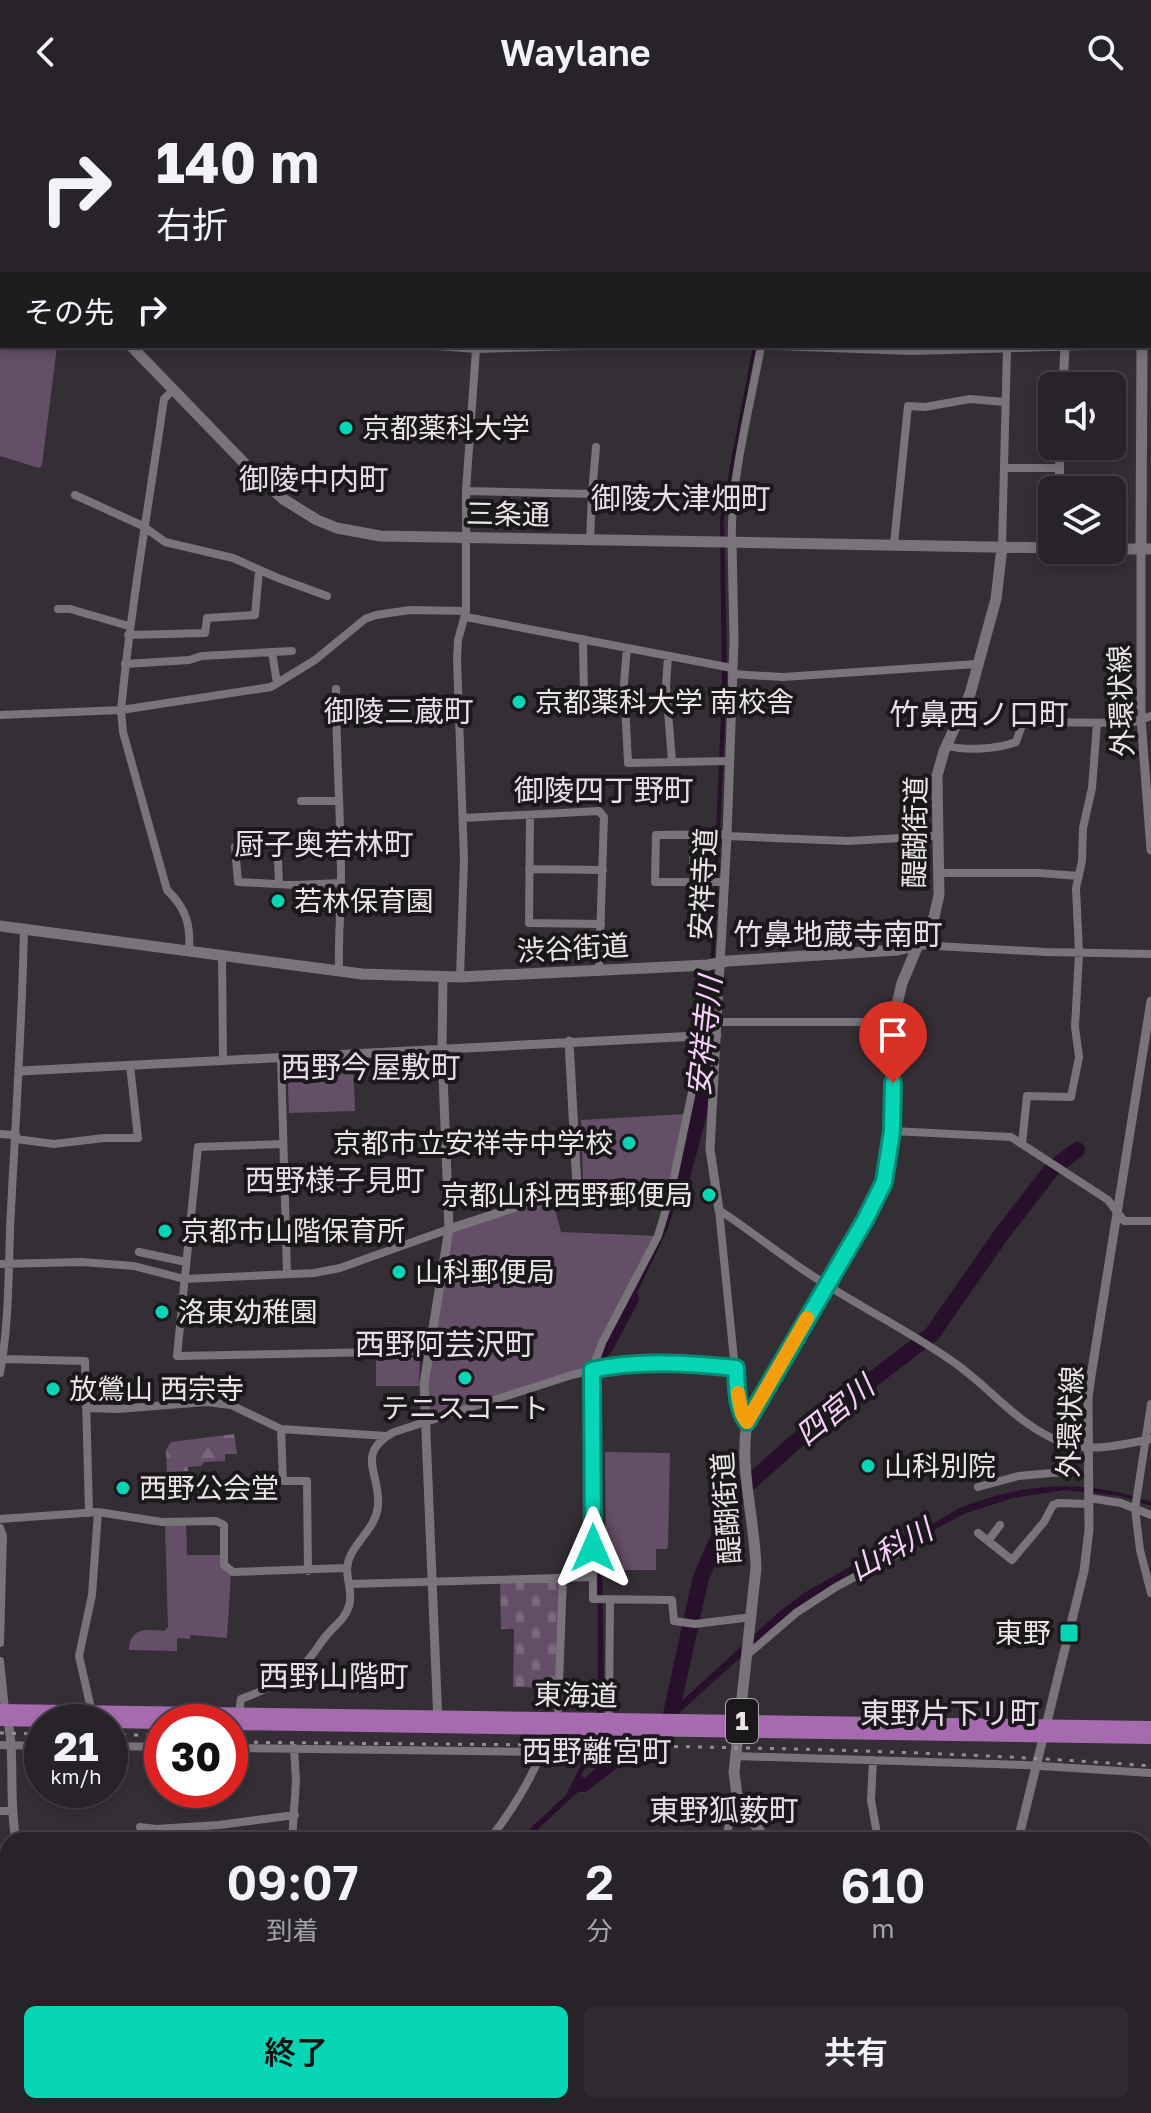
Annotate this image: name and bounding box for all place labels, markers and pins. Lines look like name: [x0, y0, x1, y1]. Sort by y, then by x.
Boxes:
place label: 京都薬科大学: [362, 411, 530, 444]
marker: 京都薬科大学: [337, 419, 355, 437]
place label: 京都薬科大学 南校舎: [535, 685, 794, 718]
marker: 京都薬科大学 南校舎: [510, 693, 528, 711]
place label: 若林保育園: [294, 884, 434, 917]
marker: 若林保育園: [269, 892, 287, 910]
pin: [859, 1001, 927, 1083]
place label: 京都市立安祥寺中学校: [333, 1126, 613, 1159]
marker: 京都市立安祥寺中学校: [620, 1134, 638, 1152]
place label: 京都山科西野郵便局: [441, 1178, 693, 1211]
marker: 京都山科西野郵便局: [700, 1186, 718, 1204]
place label: 京都市山階保育所: [181, 1214, 405, 1247]
marker: 京都市山階保育所: [156, 1222, 174, 1240]
place label: 山科郵便局: [415, 1255, 555, 1288]
marker: 山科郵便局: [390, 1263, 408, 1281]
place label: 洛東幼稚園: [178, 1295, 318, 1328]
marker: 洛東幼稚園: [153, 1303, 171, 1321]
marker: テニスコート: [456, 1369, 474, 1387]
place label: 放鶯山 西宗寺: [69, 1372, 244, 1405]
marker: 放鶯山 西宗寺: [44, 1380, 62, 1398]
place label: テニスコート: [381, 1391, 549, 1424]
place label: 山科別院: [884, 1449, 996, 1482]
marker: 山科別院: [859, 1457, 877, 1475]
place label: 西野公会堂: [139, 1471, 279, 1504]
marker: 西野公会堂: [114, 1479, 132, 1497]
place label: 東野: [995, 1616, 1051, 1649]
marker: 東野: [1058, 1622, 1080, 1644]

